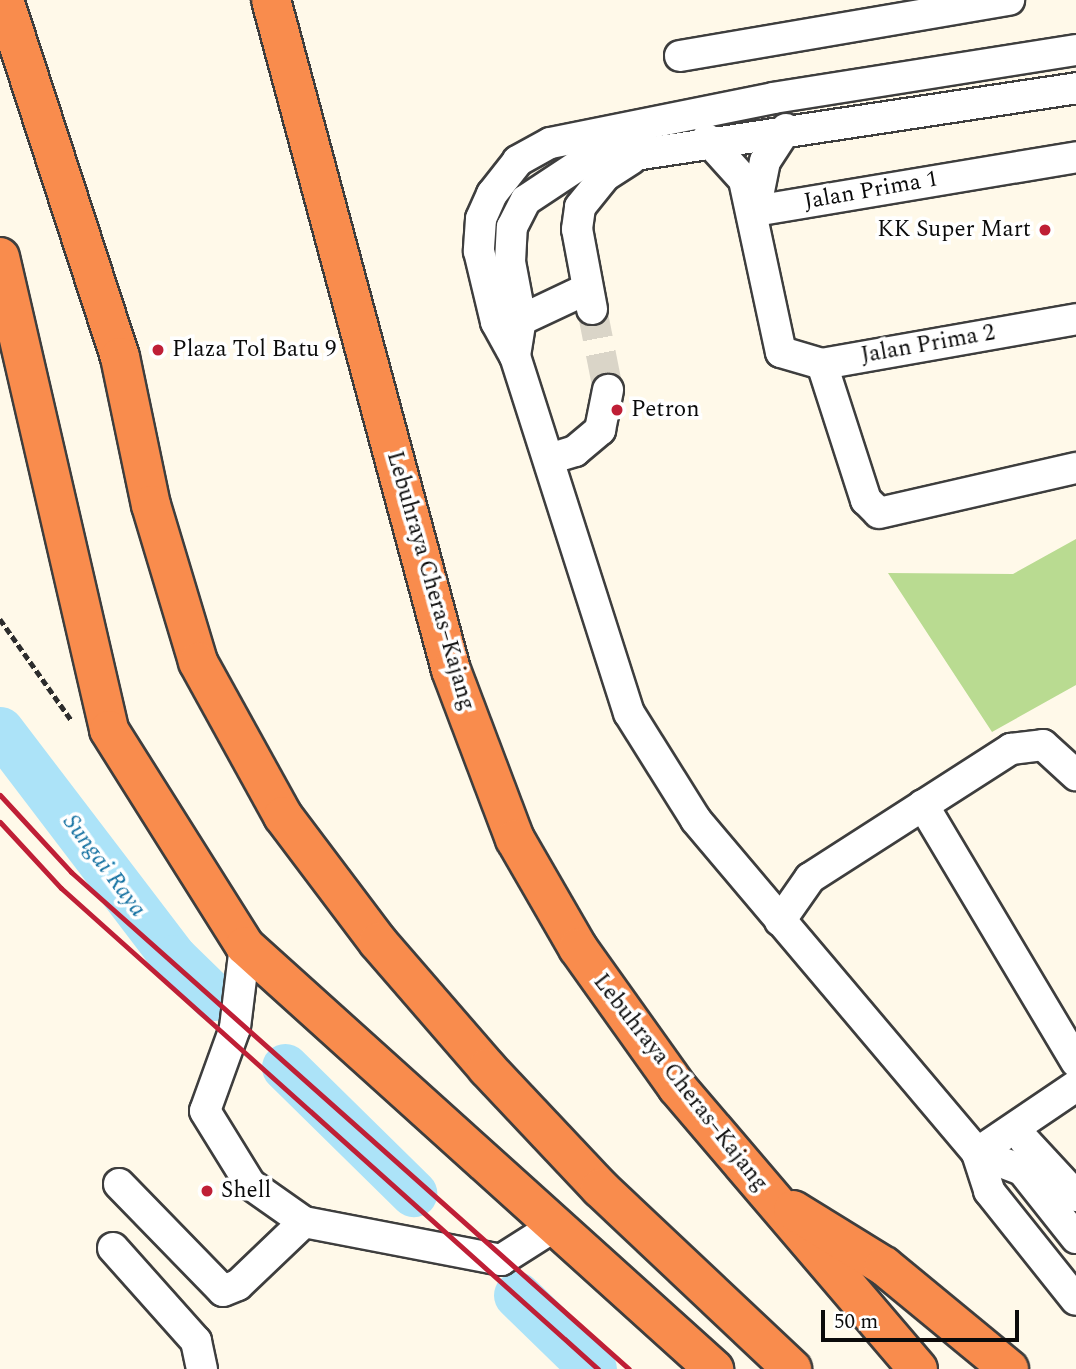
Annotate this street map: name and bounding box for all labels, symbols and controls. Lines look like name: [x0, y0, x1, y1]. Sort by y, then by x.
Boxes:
street label: Jalan Prima 1: [802, 166, 940, 216]
place label: KK Super Mart: [877, 216, 1031, 244]
marker: KK Super Mart: [1037, 222, 1053, 238]
street label: Jalan Prima 2: [859, 320, 997, 370]
place label: Plaza Tol Batu 9: [172, 336, 336, 364]
marker: Plaza Tol Batu 9: [150, 342, 166, 358]
place label: Petron: [631, 396, 700, 424]
marker: Petron: [609, 402, 625, 418]
street label: Lebuhraya Cheras–Kajang: [380, 448, 480, 714]
water label: Sungai Raya: [56, 809, 152, 923]
street label: Lebuhraya Cheras–Kajang: [587, 969, 773, 1197]
place label: Shell: [221, 1177, 271, 1205]
marker: Shell: [199, 1183, 215, 1199]
scale bar: [824, 1296, 1022, 1340]
text: 50 m: [834, 1306, 878, 1338]

